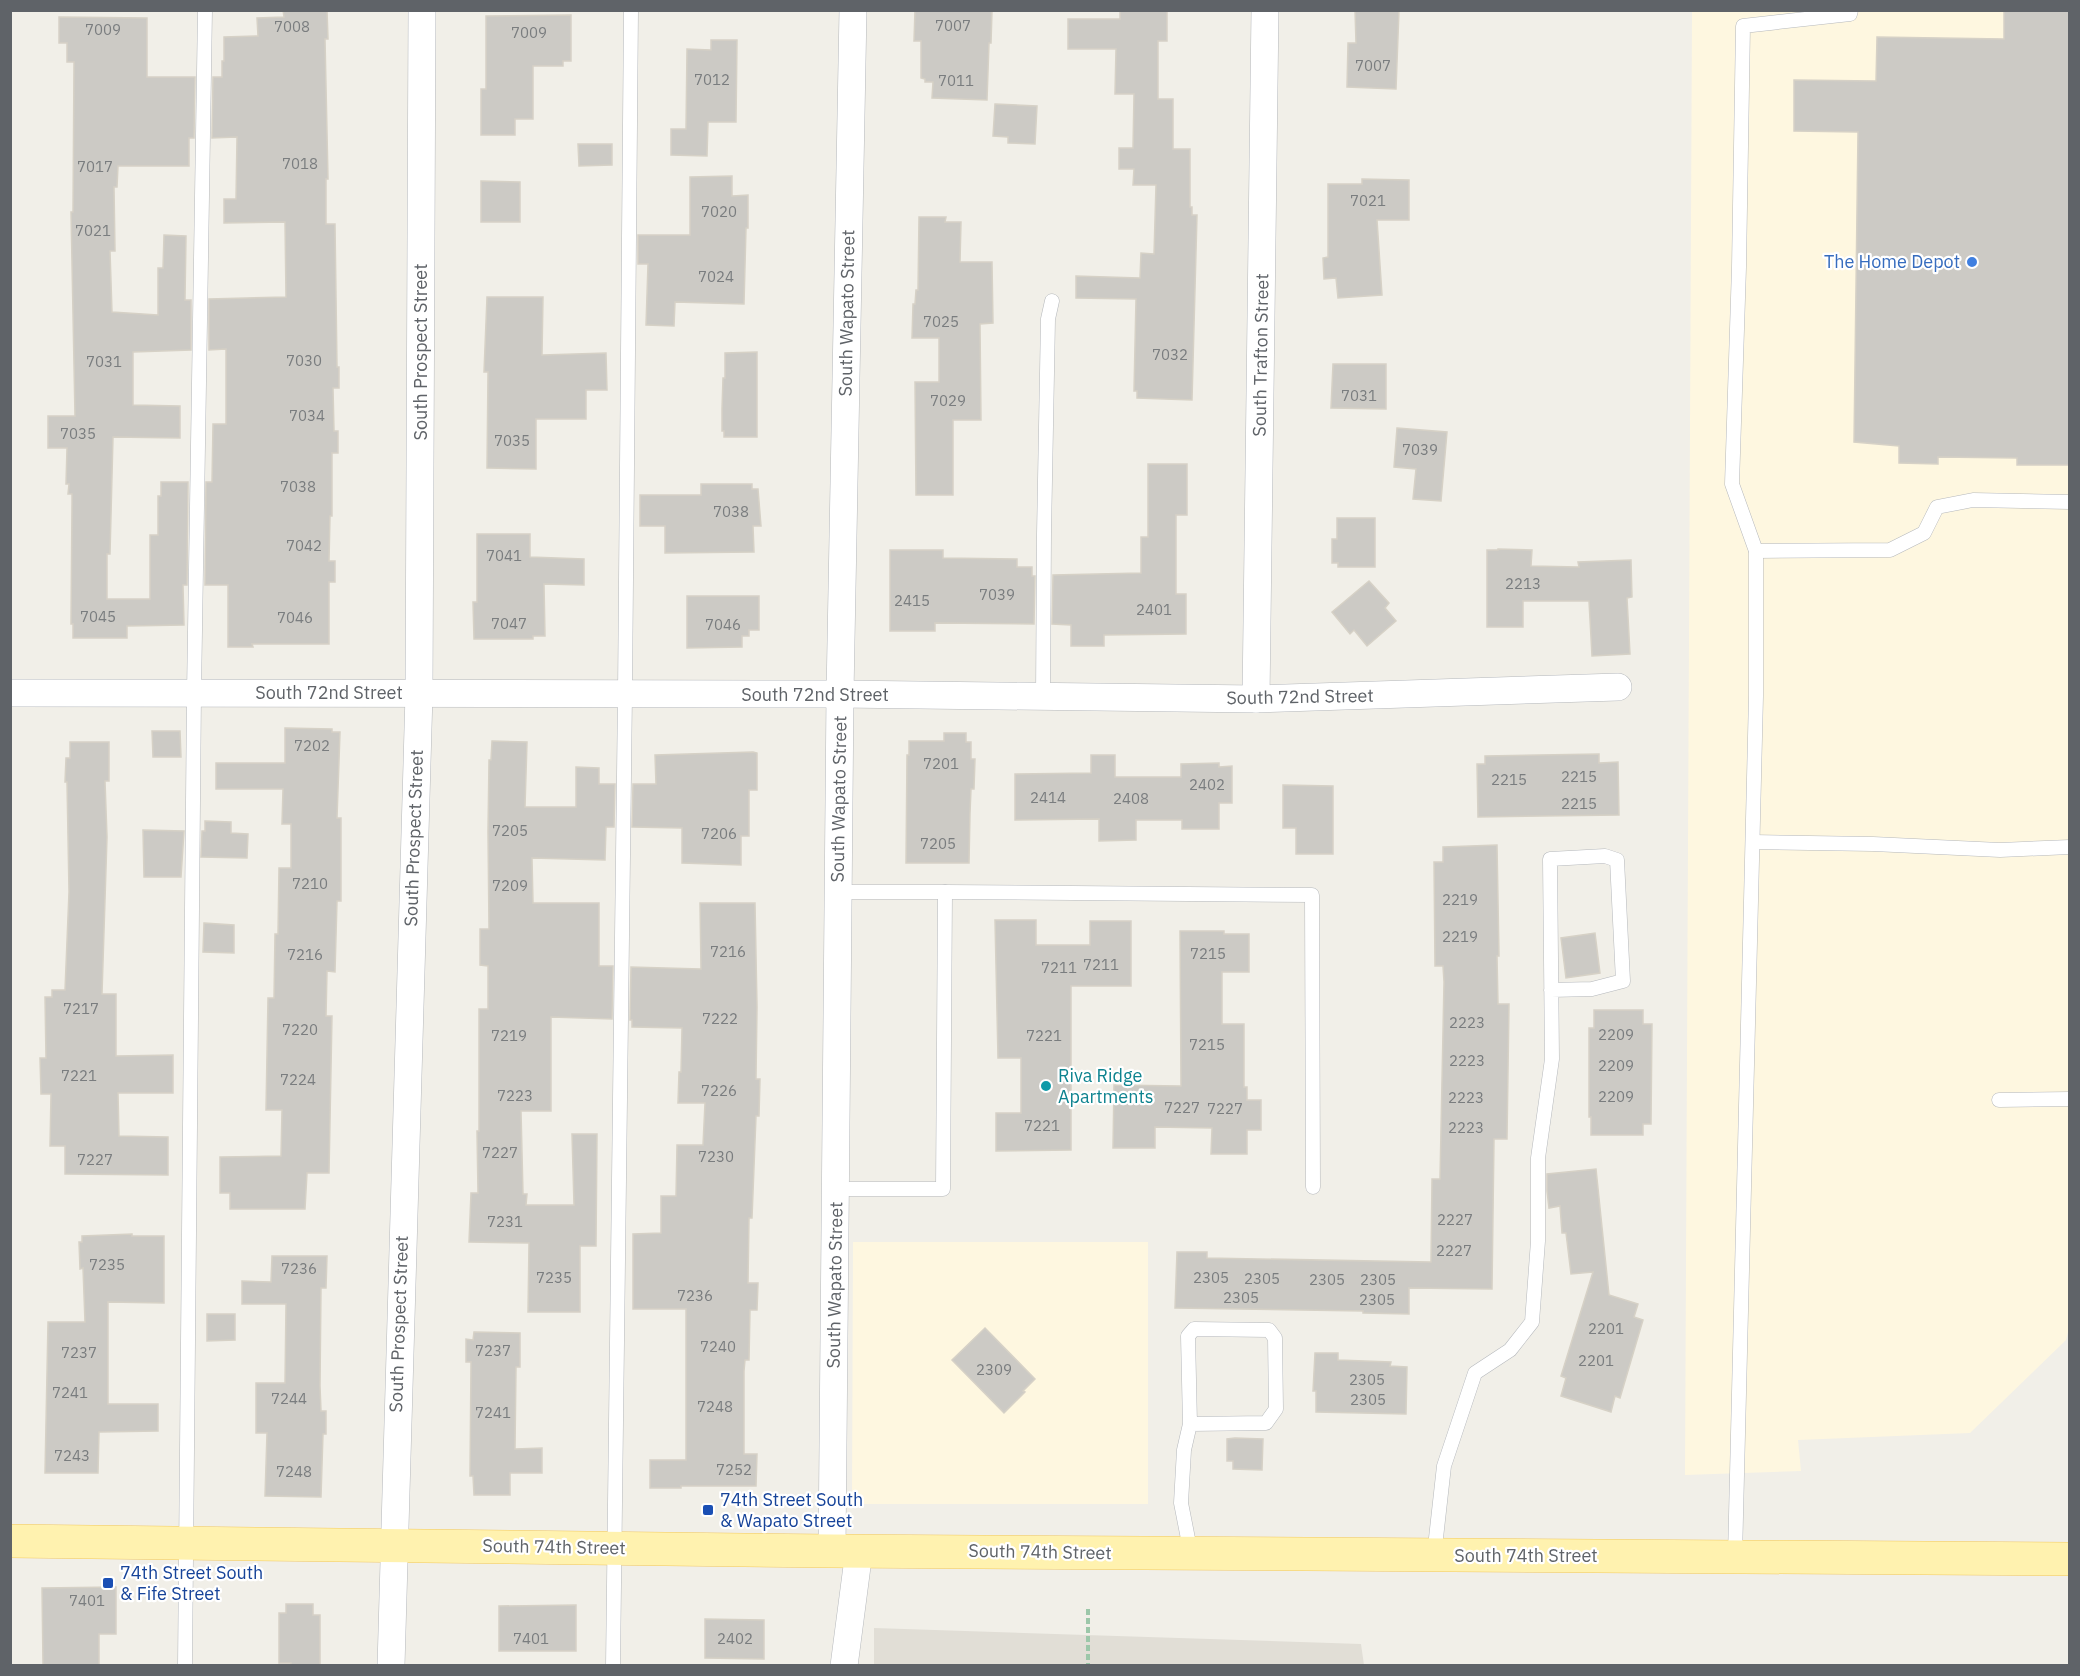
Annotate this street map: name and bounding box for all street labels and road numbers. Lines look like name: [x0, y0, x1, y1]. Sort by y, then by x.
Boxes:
street label: South Wapato Street: [834, 229, 859, 397]
street label: South Prospect Street: [409, 264, 432, 440]
street label: South Trafton Street: [1248, 273, 1273, 437]
street label: South 72nd Street: [255, 681, 403, 704]
street label: South 72nd Street: [741, 683, 889, 706]
street label: South 72nd Street: [1226, 684, 1374, 709]
street label: South Wapato Street: [826, 715, 851, 883]
street label: South Prospect Street: [399, 749, 428, 927]
street label: South Wapato Street: [822, 1201, 847, 1369]
street label: South Prospect Street: [384, 1235, 413, 1413]
street label: South 74th Street: [482, 1534, 626, 1559]
street label: South 74th Street: [968, 1539, 1112, 1564]
street label: South 74th Street: [1454, 1544, 1598, 1567]

